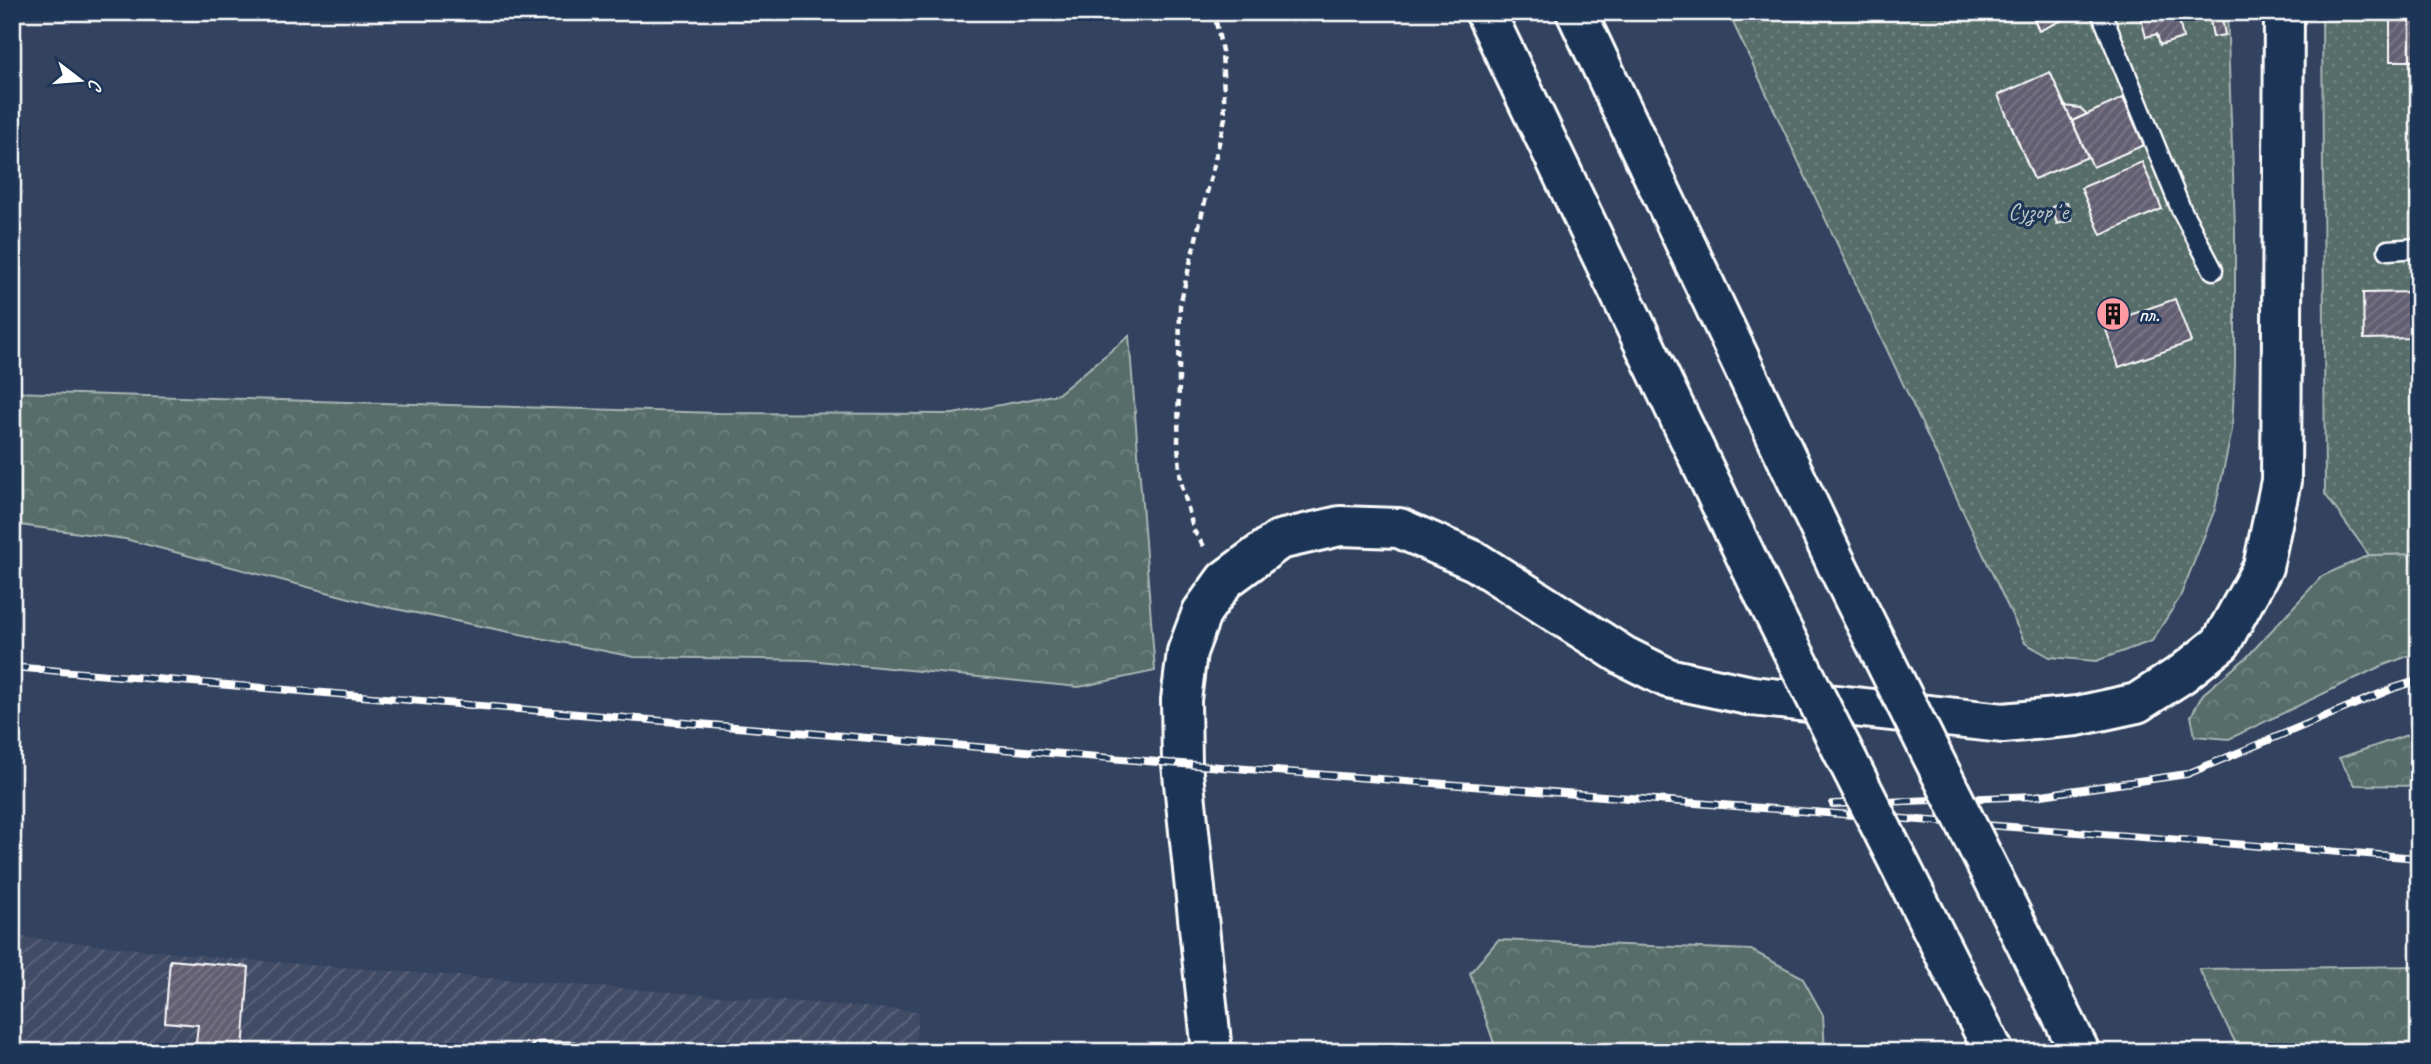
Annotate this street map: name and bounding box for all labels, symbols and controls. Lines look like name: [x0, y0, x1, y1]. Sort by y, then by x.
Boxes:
north arrow: [46, 46, 116, 116]
text: С: [82, 77, 108, 95]
park label: Сузорʼе: [2008, 196, 2070, 227]
building icon: пл.: [2094, 295, 2132, 333]
place label: пл.: [2138, 299, 2159, 329]

